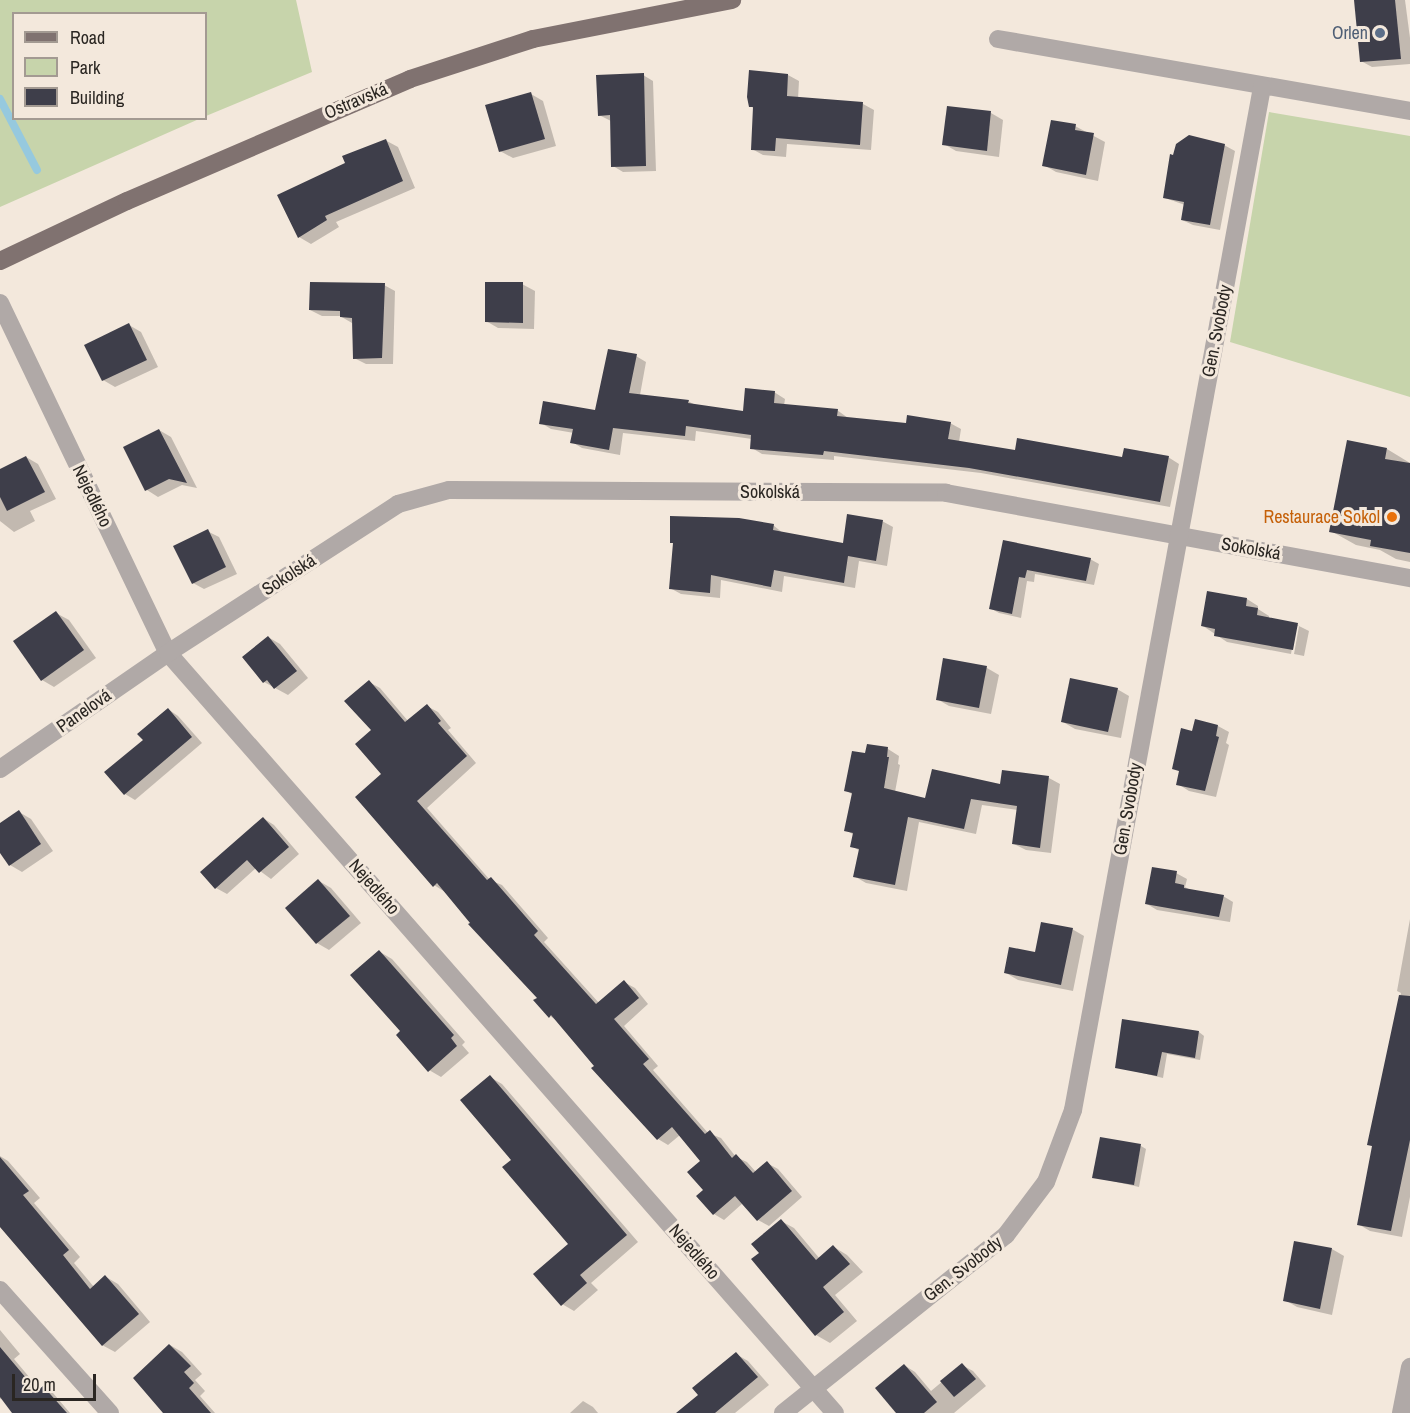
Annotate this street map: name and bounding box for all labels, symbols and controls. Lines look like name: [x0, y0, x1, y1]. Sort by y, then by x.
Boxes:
legend: [12, 12, 207, 120]
place label: Orlen: [1332, 22, 1368, 44]
text: Road: [70, 25, 105, 50]
marker: Orlen: [1373, 26, 1387, 40]
text: Park: [70, 55, 100, 80]
street label: Ostravská: [321, 78, 391, 124]
text: Building: [70, 85, 124, 110]
street label: Gen. Svobody: [1197, 283, 1237, 379]
street label: Nejedlého: [68, 461, 116, 531]
street label: Sokolská: [740, 481, 800, 503]
place label: Restaurace Sokol: [1264, 506, 1380, 528]
marker: Restaurace Sokol: [1385, 510, 1399, 524]
street label: Sokolská: [1220, 533, 1282, 565]
street label: Sokolská: [258, 550, 320, 600]
street label: Panelová: [53, 685, 115, 737]
street label: Gen. Svobody: [1109, 761, 1147, 857]
street label: Nejedlého: [344, 855, 404, 919]
street label: Nejedlého: [664, 1220, 724, 1284]
street label: Gen. Svobody: [919, 1232, 1007, 1306]
scale bar: [15, 1362, 99, 1400]
text: 20 m: [23, 1372, 56, 1397]

